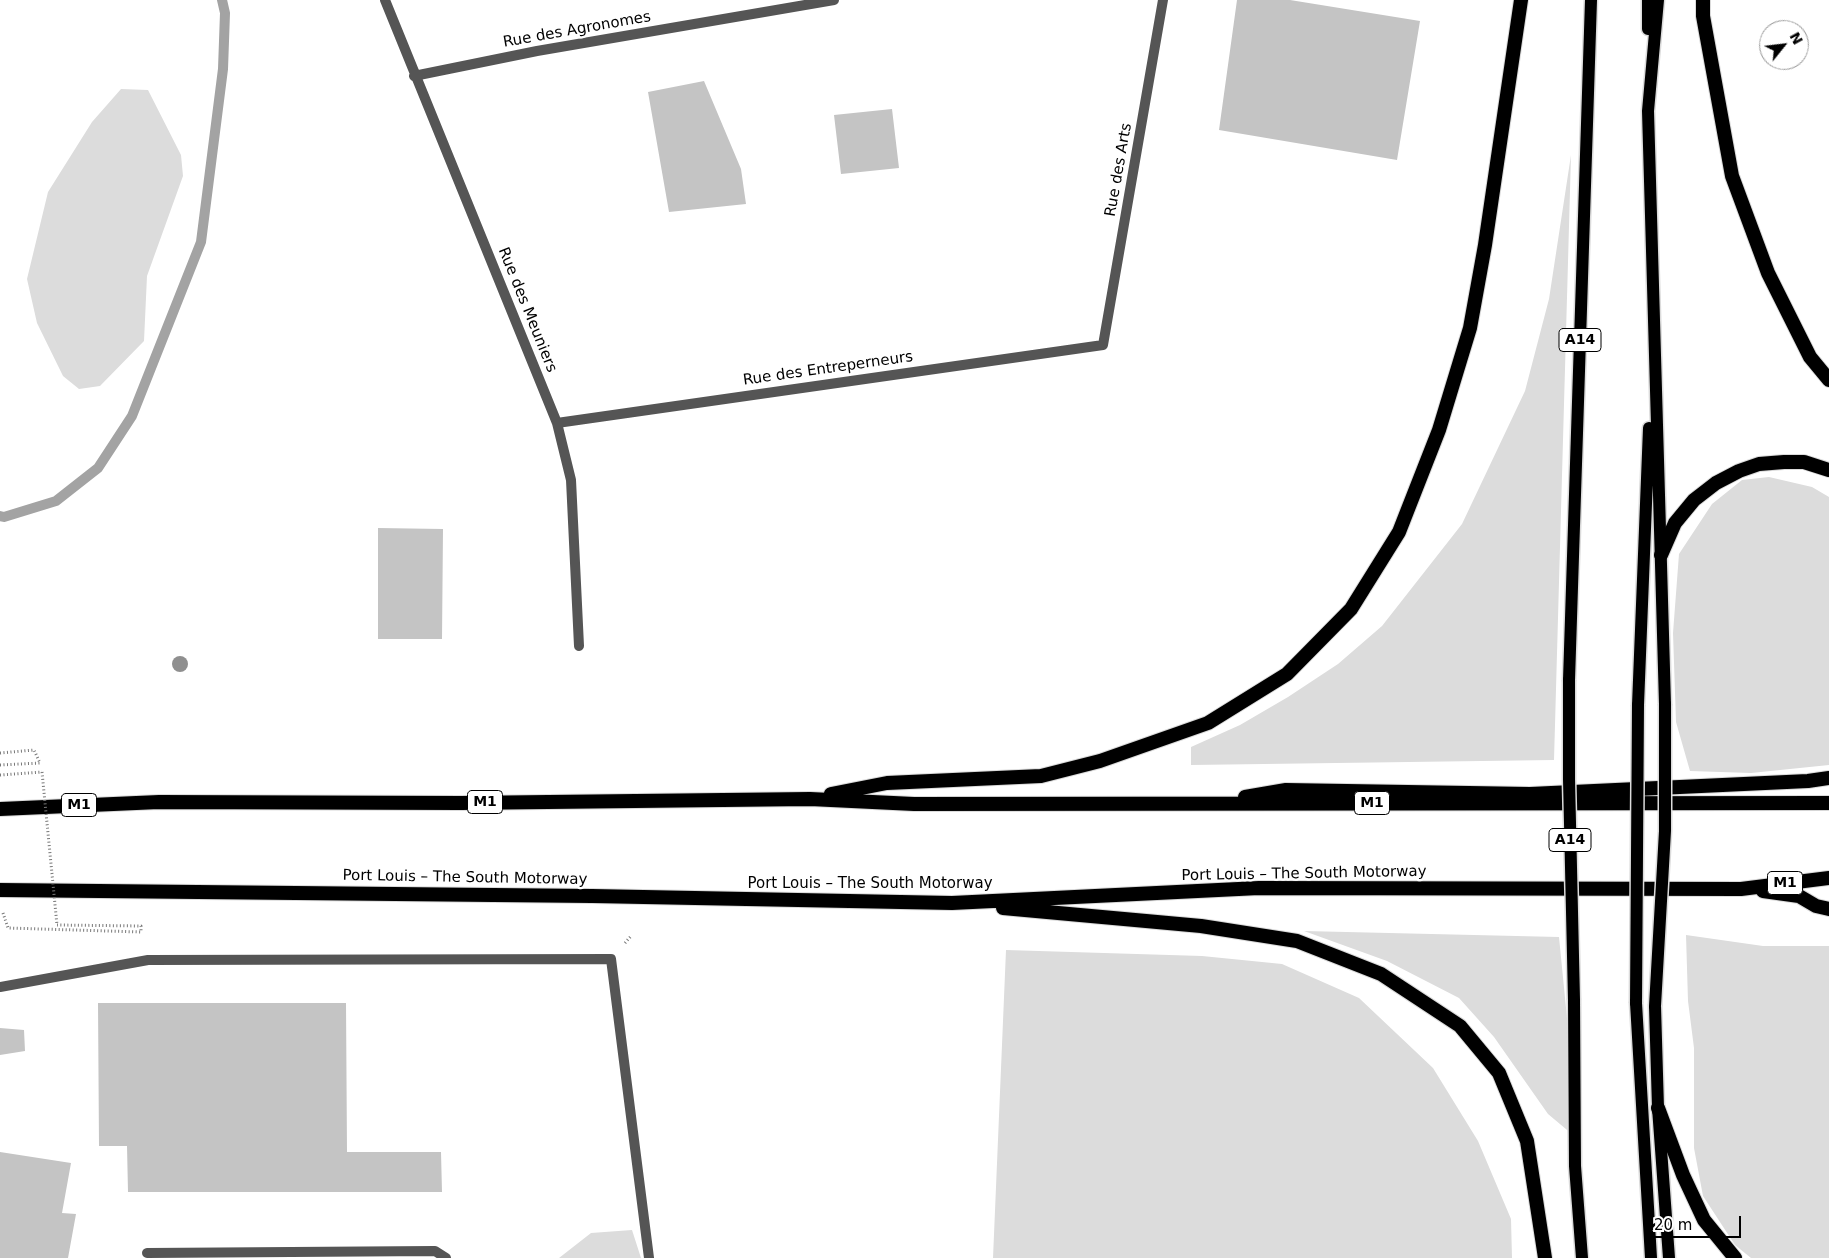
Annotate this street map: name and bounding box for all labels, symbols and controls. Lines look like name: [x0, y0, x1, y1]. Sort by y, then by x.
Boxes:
street label: Rue des Agronomes: [502, 8, 652, 52]
north arrow: [1759, 20, 1809, 70]
text: N: [1786, 29, 1806, 47]
street label: Rue des Arts: [1102, 122, 1136, 218]
street label: Rue des Meuniers: [494, 245, 560, 375]
road number: A14: [1559, 328, 1601, 352]
street label: Rue des Entreperneurs: [742, 348, 914, 390]
road number: M1: [468, 790, 502, 814]
road number: M1: [1354, 791, 1390, 814]
road number: M1: [62, 794, 96, 816]
road number: A14: [1549, 828, 1591, 852]
street label: Port Louis – The South Motorway: [1181, 863, 1427, 885]
street label: Port Louis – The South Motorway: [342, 867, 588, 889]
road number: M1: [1768, 871, 1802, 894]
street label: Port Louis – The South Motorway: [747, 875, 993, 893]
scale bar: [1649, 1206, 1744, 1238]
text: 20 m: [1654, 1216, 1692, 1234]

